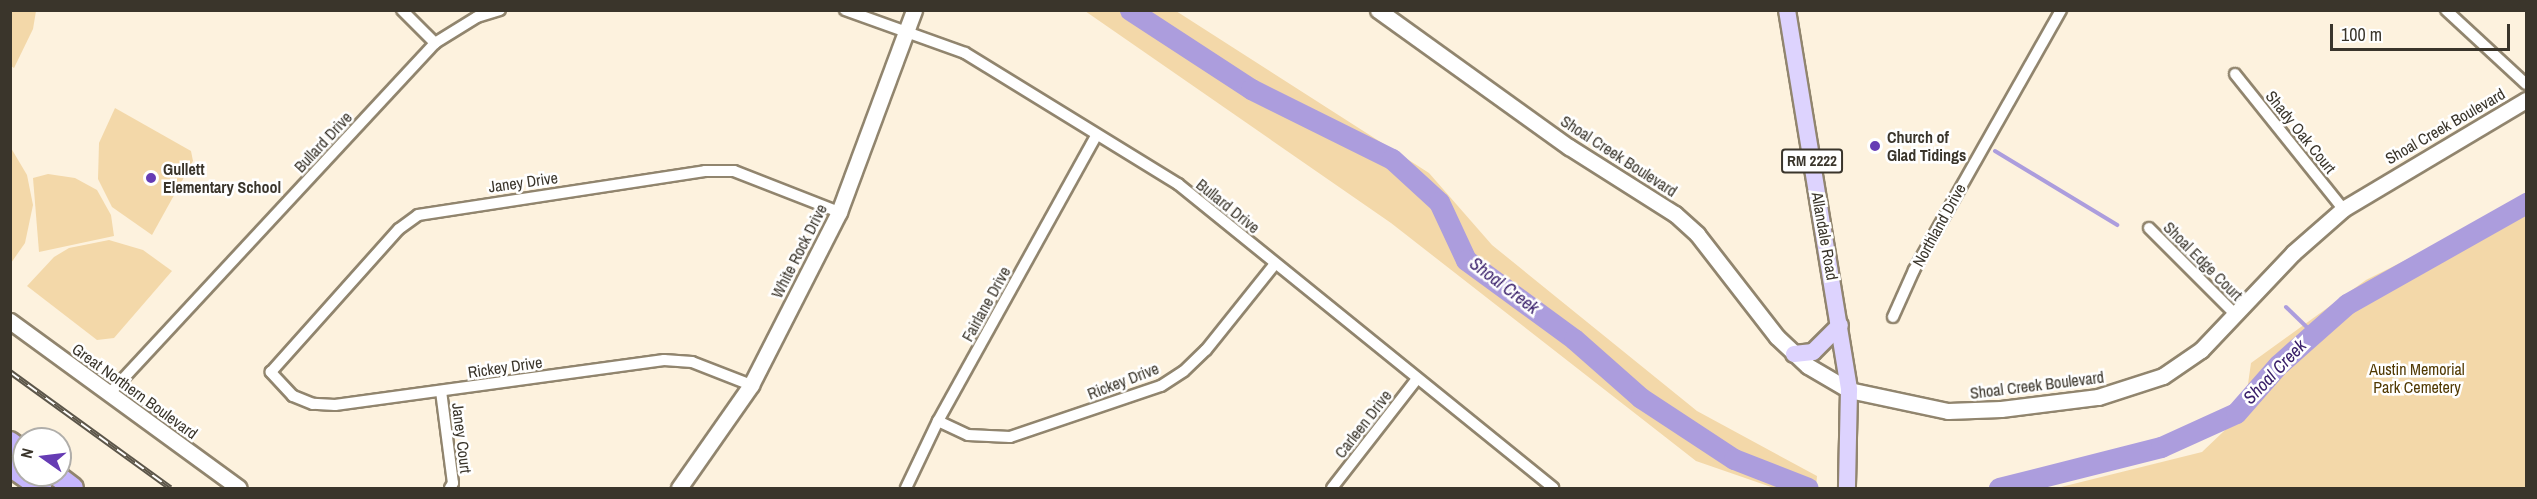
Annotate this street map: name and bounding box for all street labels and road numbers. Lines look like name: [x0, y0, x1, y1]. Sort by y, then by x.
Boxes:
street label: Shoal Creek Boulevard: [2382, 84, 2508, 168]
street label: Shady Oak Court: [2262, 87, 2340, 177]
street label: Bullard Drive: [290, 108, 356, 176]
street label: Shoal Creek Boulevard: [1557, 111, 1681, 201]
road number: RM 2222: [1780, 149, 1844, 173]
street label: Janey Drive: [487, 168, 559, 196]
street label: Bullard Drive: [1192, 175, 1264, 237]
street label: Northland Drive: [1908, 180, 1970, 270]
street label: Allandale Road: [1808, 191, 1842, 281]
street label: White Rock Drive: [767, 201, 831, 301]
street label: Shoal Edge Court: [2160, 218, 2246, 304]
street label: Fairlane Drive: [958, 263, 1014, 345]
street label: Great Northern Boulevard: [69, 339, 201, 443]
street label: Rickey Drive: [466, 352, 544, 382]
street label: Rickey Drive: [1085, 359, 1161, 403]
street label: Shoal Creek Boulevard: [1969, 367, 2105, 403]
street label: Carleen Drive: [1331, 386, 1395, 462]
street label: Janey Court: [448, 402, 476, 474]

